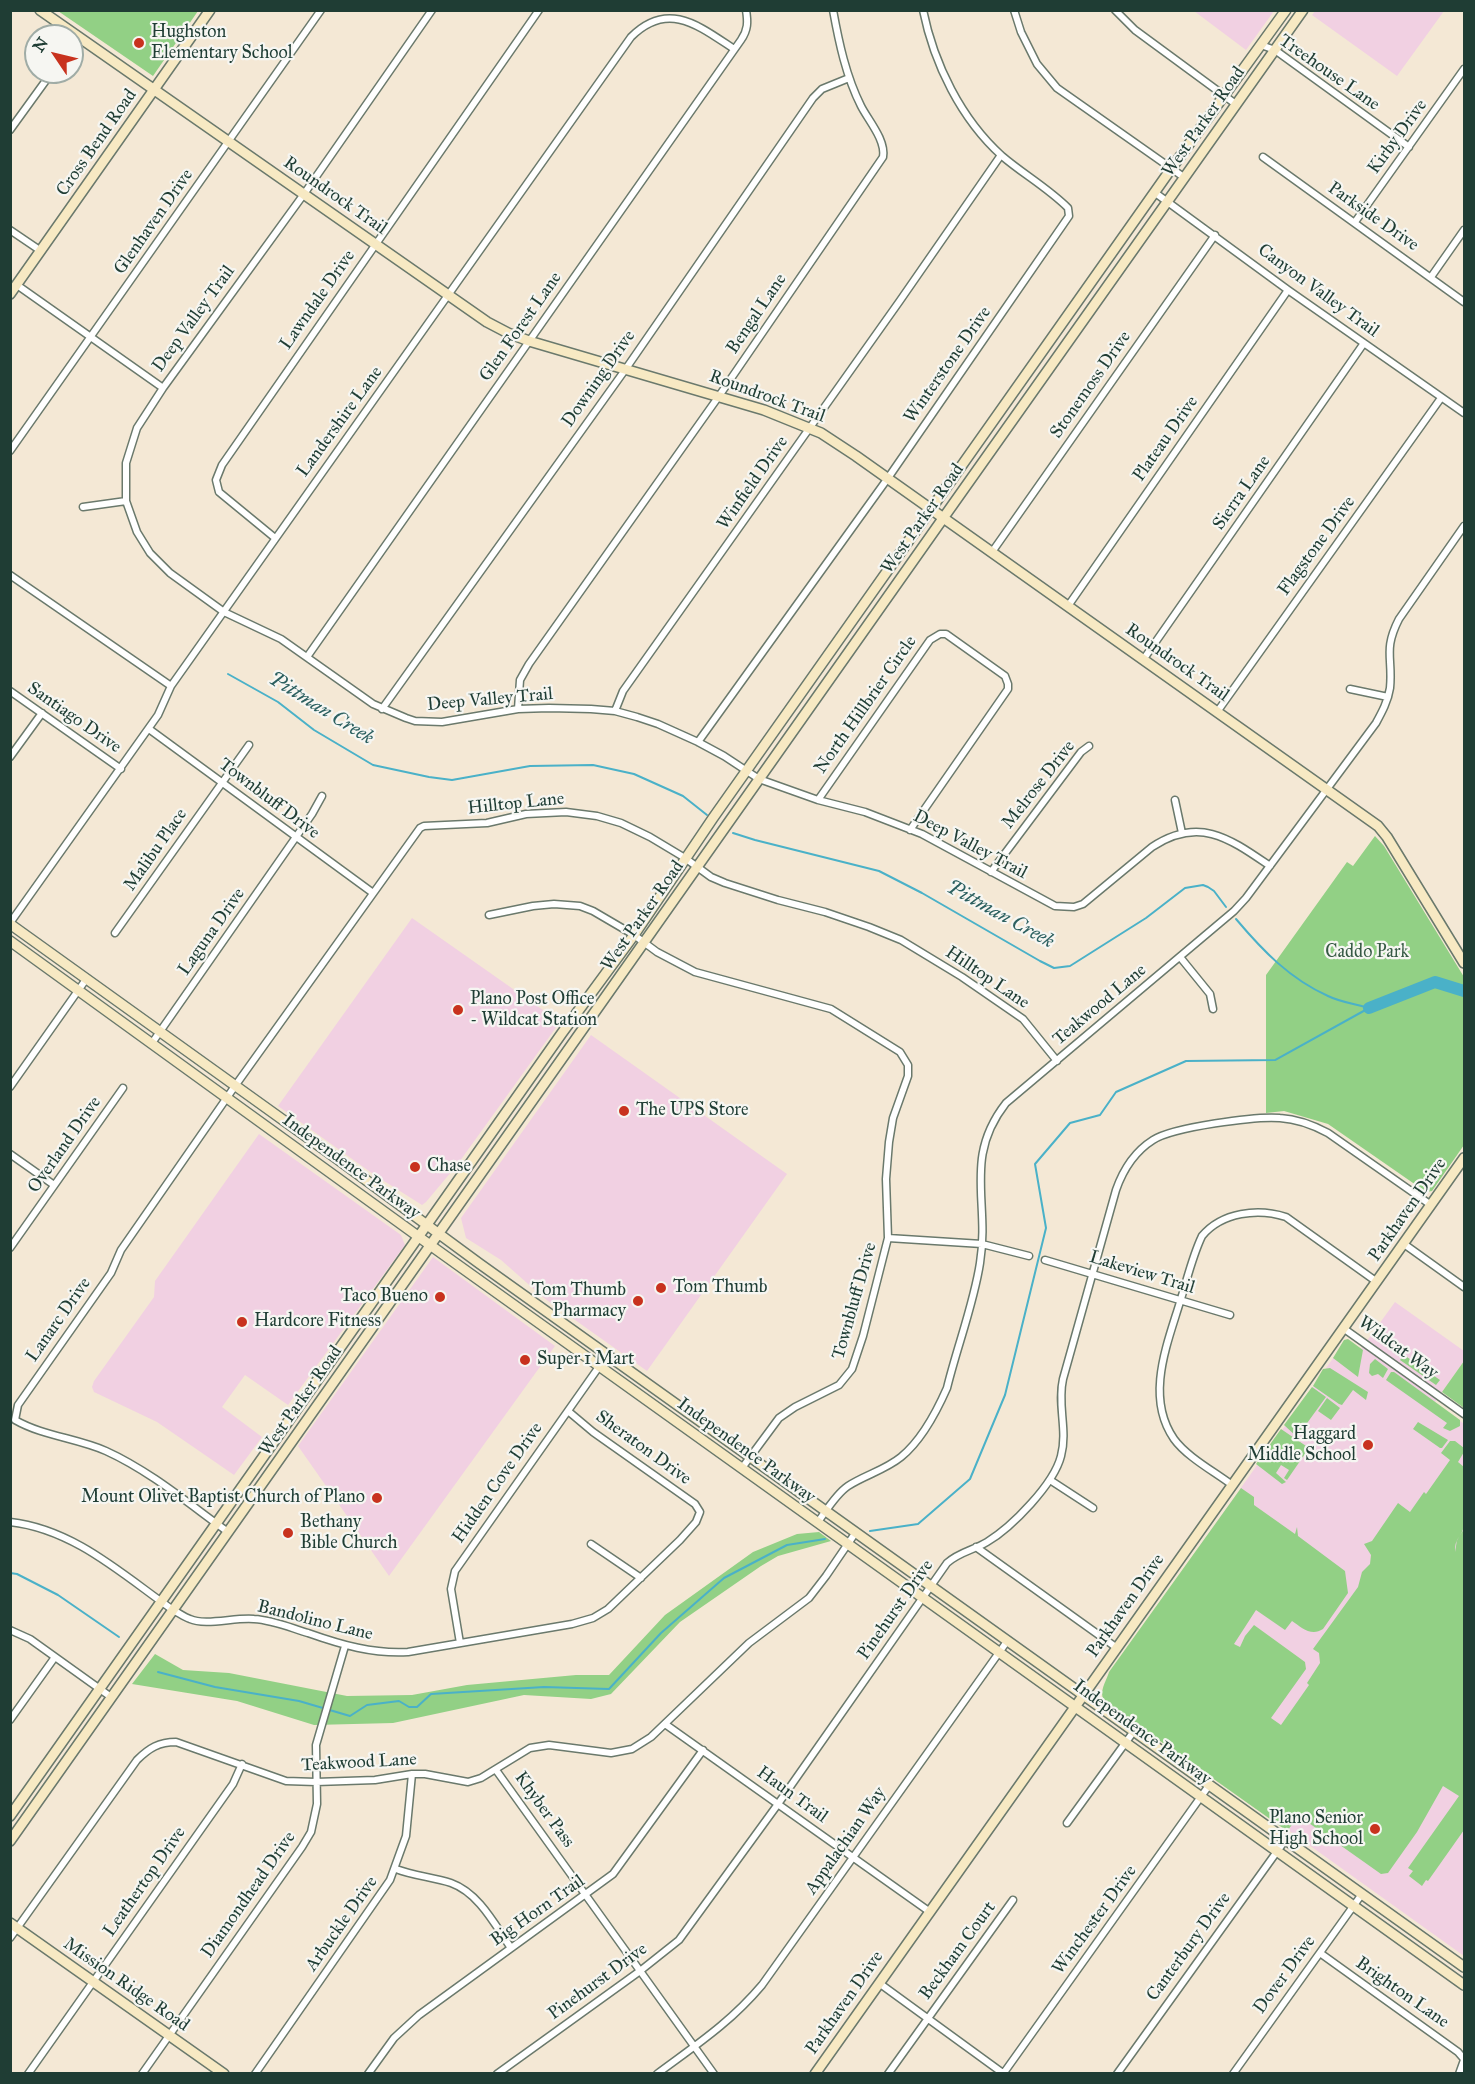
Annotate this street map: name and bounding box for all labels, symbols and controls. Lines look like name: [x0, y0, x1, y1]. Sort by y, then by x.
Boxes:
place label: Hughston Elementary School: [151, 22, 293, 64]
north arrow: [24, 24, 84, 84]
street label: Treehouse Lane: [1274, 30, 1384, 116]
text: N: [29, 34, 52, 56]
marker: Hughston Elementary School: [132, 36, 146, 50]
street label: West Parker Road: [1158, 63, 1250, 181]
street label: Cross Bend Road: [52, 85, 142, 201]
street label: Kirby Drive: [1364, 96, 1432, 178]
street label: Roundrock Trail: [279, 152, 391, 240]
street label: Glenhaven Drive: [110, 165, 198, 279]
street label: Parkside Drive: [1323, 178, 1423, 256]
street label: Canyon Valley Trail: [1253, 240, 1383, 342]
street label: Lawndale Drive: [276, 246, 360, 354]
street label: Deep Valley Trail: [148, 262, 240, 376]
street label: Glen Forest Lane: [475, 268, 567, 386]
street label: Bengal Lane: [722, 270, 792, 358]
street label: Winterstone Drive: [900, 303, 996, 427]
street label: Downing Drive: [558, 326, 640, 432]
street label: Stonemoss Drive: [1046, 327, 1136, 443]
street label: Landershire Lane: [293, 362, 387, 482]
street label: Roundrock Trail: [706, 366, 828, 428]
street label: Plateau Drive: [1129, 392, 1203, 486]
street label: Winfield Drive: [713, 432, 793, 534]
street label: Sierra Lane: [1209, 452, 1275, 534]
street label: West Parker Road: [877, 460, 969, 578]
street label: Flagstone Drive: [1274, 492, 1360, 600]
street label: Roundrock Trail: [1121, 619, 1233, 707]
street label: North Hillbrier Circle: [810, 632, 922, 778]
water label: Pittman Creek: [264, 667, 378, 751]
street label: Santiago Drive: [23, 678, 125, 758]
street label: Deep Valley Trail: [426, 684, 554, 716]
street label: Melrose Drive: [998, 737, 1080, 833]
street label: Townbluff Drive: [214, 754, 324, 844]
street label: Hilltop Lane: [467, 788, 565, 820]
street label: Malibu Place: [120, 805, 192, 895]
street label: Deep Valley Trail: [909, 806, 1031, 884]
street label: West Parker Road: [597, 857, 689, 975]
water label: Pittman Creek: [942, 876, 1058, 954]
street label: Laguna Drive: [174, 884, 250, 980]
street label: Hilltop Lane: [941, 942, 1033, 1014]
park label: Caddo Park: [1325, 942, 1409, 964]
street label: Teakwood Lane: [1049, 960, 1151, 1050]
place label: Plano Post Office - Wildcat Station: [470, 989, 597, 1032]
marker: Plano Post Office - Wildcat Station: [451, 1003, 465, 1017]
street label: Overland Drive: [24, 1093, 106, 1197]
place label: The UPS Store: [636, 1100, 748, 1122]
marker: The UPS Store: [617, 1104, 631, 1118]
street label: Independence Parkway: [278, 1110, 424, 1224]
street label: Parkhaven Drive: [1364, 1154, 1452, 1266]
place label: Chase: [427, 1156, 471, 1178]
marker: Chase: [408, 1160, 422, 1174]
street label: Townbluff Drive: [828, 1240, 882, 1362]
street label: Lakeview Trail: [1087, 1247, 1197, 1299]
street label: Lanarc Drive: [22, 1274, 96, 1366]
place label: Tom Thumb: [673, 1277, 768, 1299]
place label: Tom Thumb Pharmacy: [531, 1280, 626, 1322]
marker: Tom Thumb: [654, 1281, 668, 1295]
place label: Taco Bueno: [341, 1286, 428, 1308]
marker: Taco Bueno: [433, 1290, 447, 1304]
marker: Tom Thumb Pharmacy: [631, 1294, 645, 1308]
place label: Hardcore Fitness: [254, 1311, 381, 1333]
street label: Wildcat Way: [1354, 1312, 1442, 1384]
marker: Hardcore Fitness: [235, 1315, 249, 1329]
street label: West Parker Road: [255, 1342, 347, 1460]
place label: Super 1 Mart: [537, 1349, 634, 1371]
marker: Super 1 Mart: [518, 1353, 532, 1367]
street label: Independence Parkway: [673, 1394, 819, 1508]
street label: Sheraton Drive: [591, 1406, 695, 1490]
street label: Hidden Cove Drive: [448, 1418, 548, 1548]
place label: Haggard Middle School: [1247, 1424, 1356, 1466]
marker: Haggard Middle School: [1361, 1438, 1375, 1452]
place label: Mount Olivet Baptist Church of Plano: [81, 1487, 365, 1509]
marker: Mount Olivet Baptist Church of Plano: [370, 1491, 384, 1505]
place label: Bethany Bible Church: [300, 1512, 398, 1555]
marker: Bethany Bible Church: [281, 1526, 295, 1540]
street label: Parkhaven Drive: [1082, 1550, 1170, 1662]
street label: Pinehurst Drive: [854, 1556, 938, 1664]
street label: Bandolino Lane: [255, 1596, 375, 1646]
street label: Independence Parkway: [1069, 1676, 1215, 1790]
street label: Teakwood Lane: [301, 1749, 417, 1777]
street label: Haun Trail: [752, 1762, 832, 1828]
street label: Khyber Pass: [509, 1768, 579, 1852]
street label: Appalachian Way: [801, 1783, 891, 1899]
place label: Plano Senior High School: [1269, 1808, 1363, 1850]
marker: Plano Senior High School: [1368, 1822, 1382, 1836]
street label: Leathertop Drive: [99, 1823, 191, 1941]
street label: Diamondhead Drive: [197, 1828, 301, 1962]
street label: Winchester Drive: [1048, 1861, 1142, 1979]
street label: Big Horn Trail: [487, 1871, 589, 1951]
street label: Arbuckle Drive: [301, 1872, 383, 1976]
street label: Canterbury Drive: [1142, 1888, 1236, 2006]
street label: Beckham Court: [915, 1898, 1001, 2004]
street label: Dover Drive: [1249, 1932, 1321, 2018]
street label: Mission Ridge Road: [59, 1933, 193, 2037]
street label: Pinehurst Drive: [544, 1939, 652, 2025]
street label: Parkhaven Drive: [801, 1947, 889, 2059]
street label: Brighton Lane: [1351, 1953, 1453, 2033]

